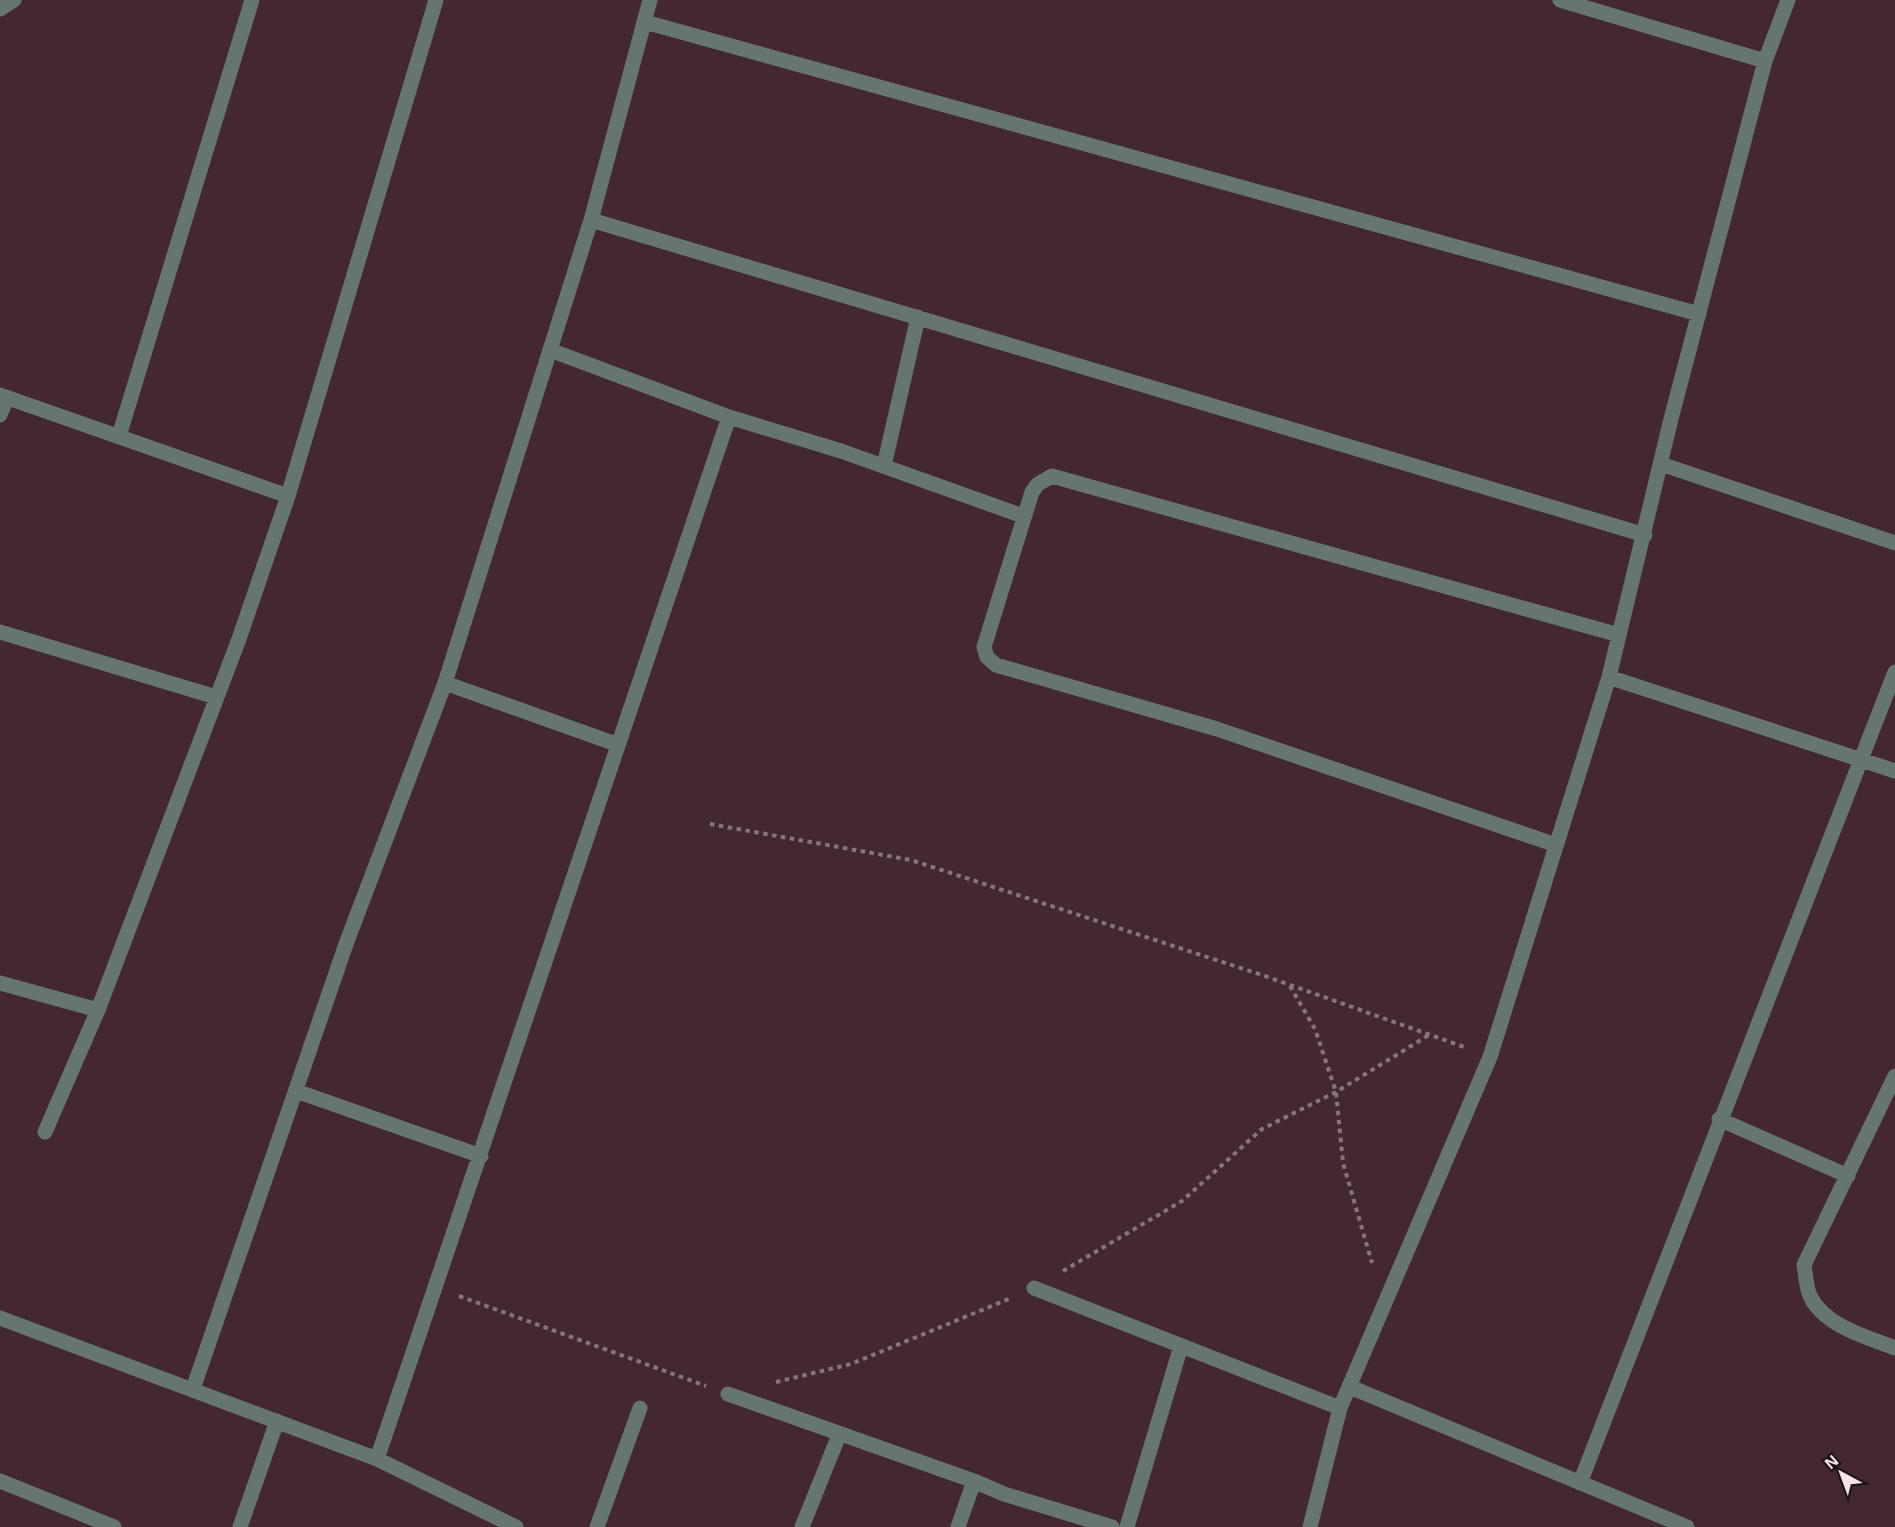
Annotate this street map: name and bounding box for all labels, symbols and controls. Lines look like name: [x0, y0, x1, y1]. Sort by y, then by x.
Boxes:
north arrow: [1811, 1443, 1871, 1503]
text: N: [1822, 1452, 1841, 1472]

